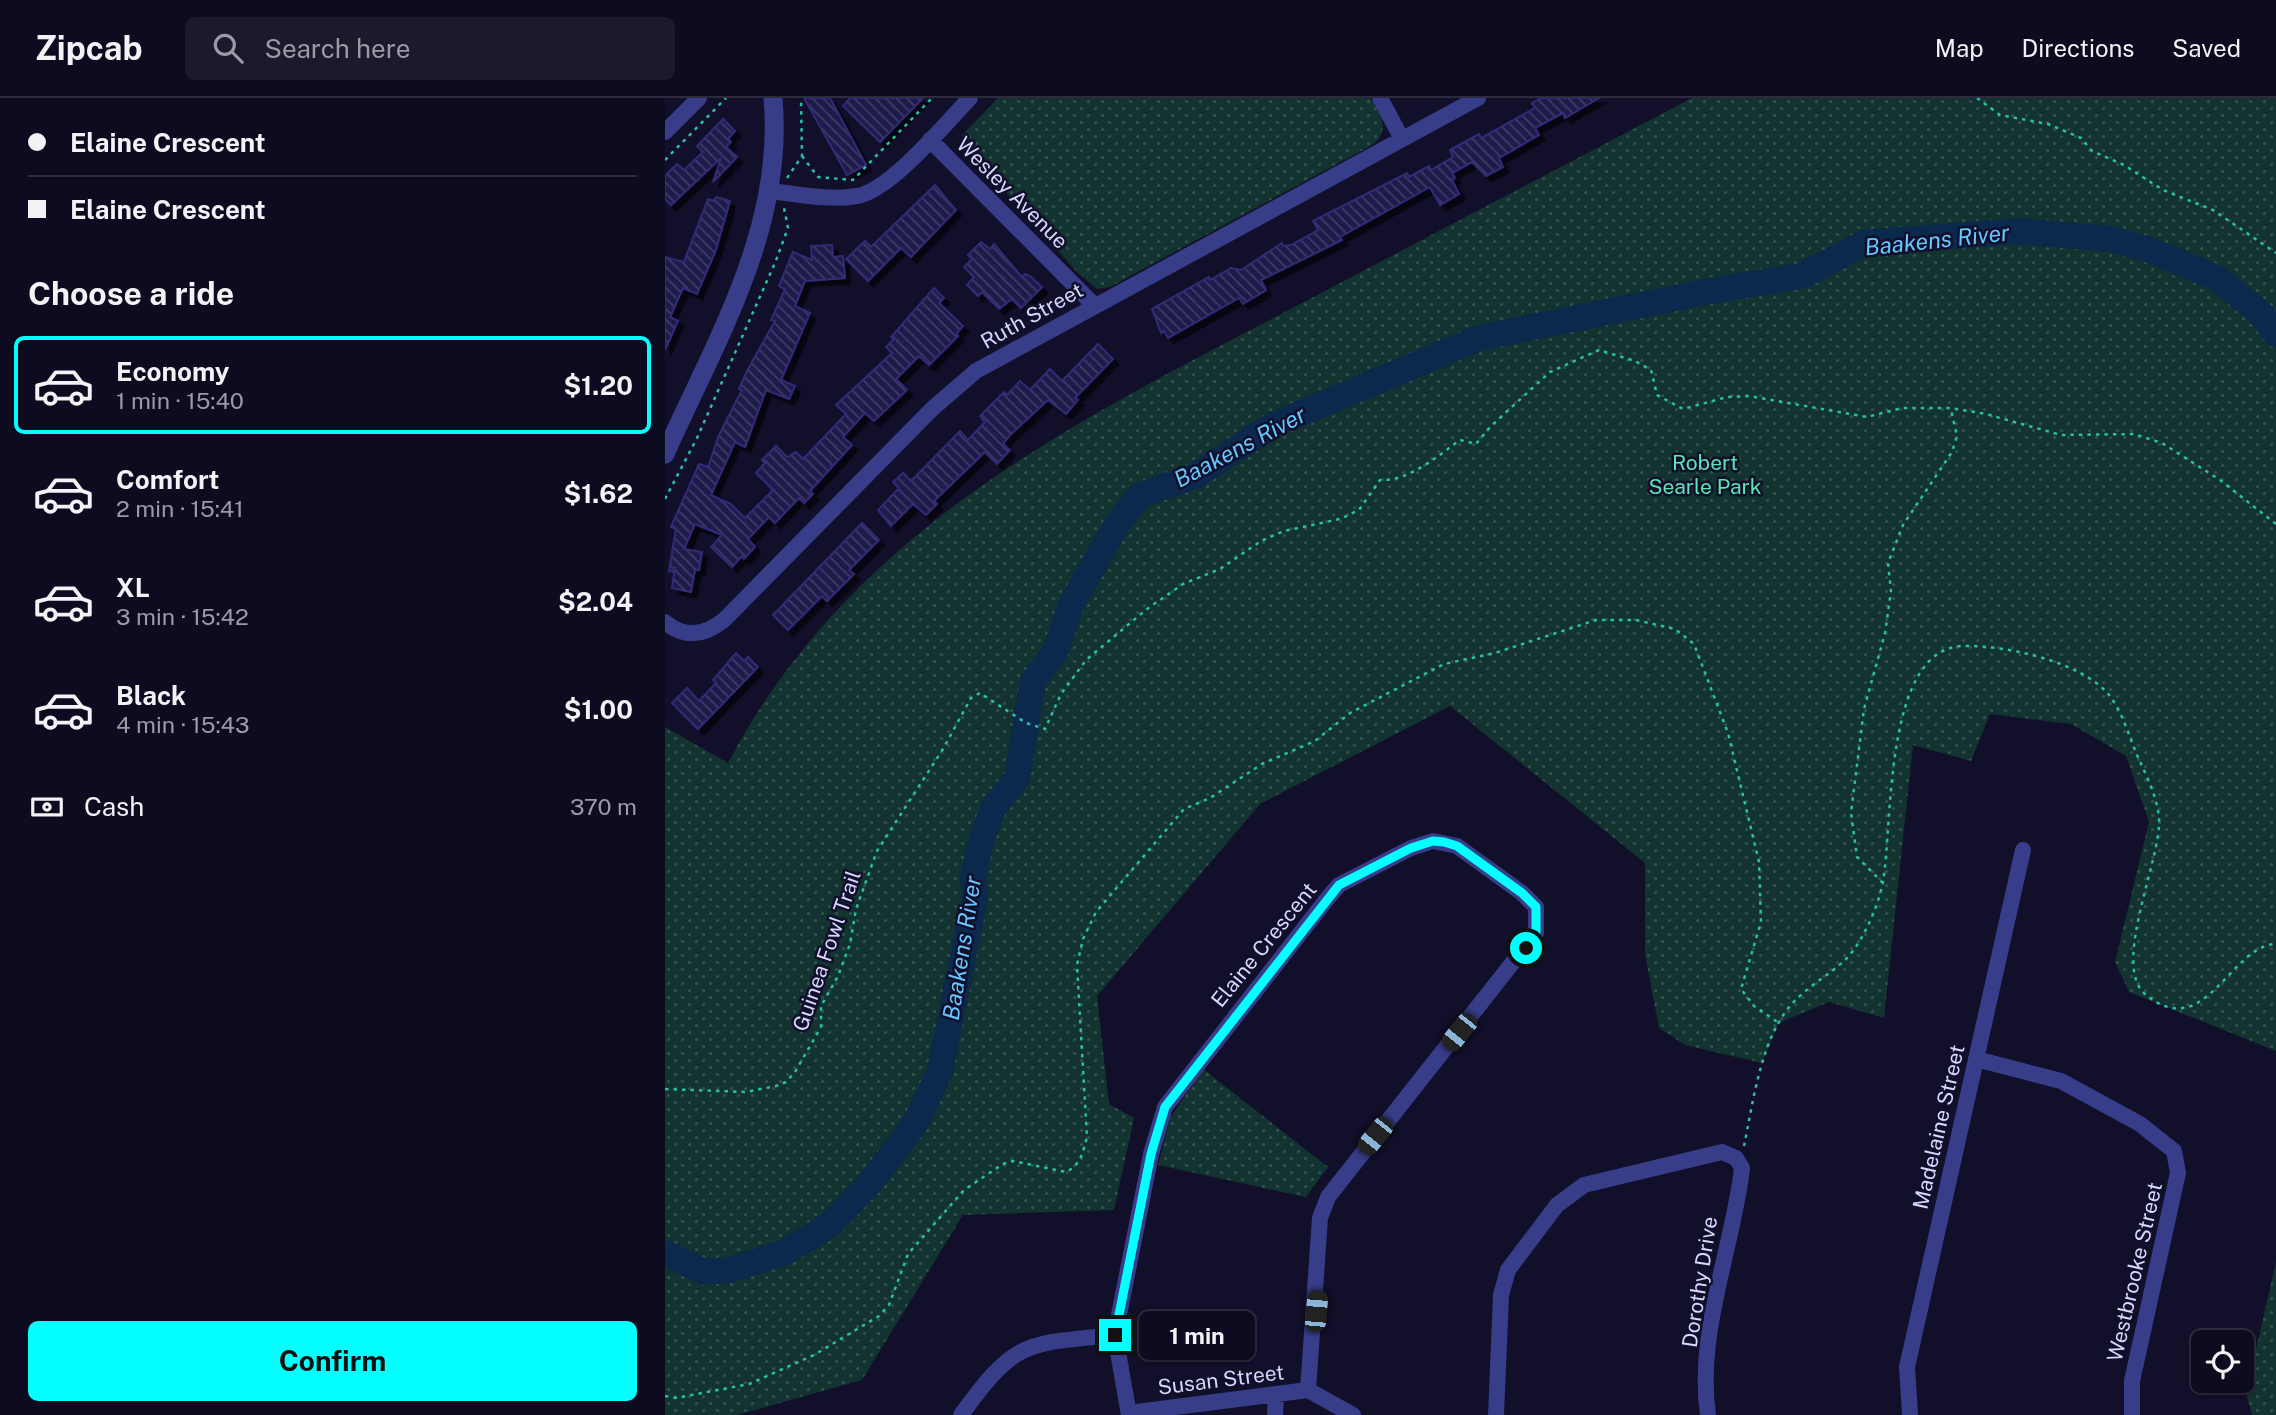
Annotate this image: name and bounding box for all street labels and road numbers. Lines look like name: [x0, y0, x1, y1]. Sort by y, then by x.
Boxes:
street label: Wesley Avenue: [951, 132, 1073, 254]
street label: Ruth Street: [976, 277, 1087, 354]
street label: Guinea Fowl Trail: [787, 867, 866, 1034]
street label: Elaine Crescent: [1206, 877, 1321, 1012]
street label: Madelaine Street: [1907, 1042, 1970, 1212]
street label: Westbrooke Street: [2102, 1180, 2167, 1364]
street label: Dorothy Drive: [1677, 1215, 1722, 1349]
street label: Susan Street: [1156, 1359, 1286, 1400]

